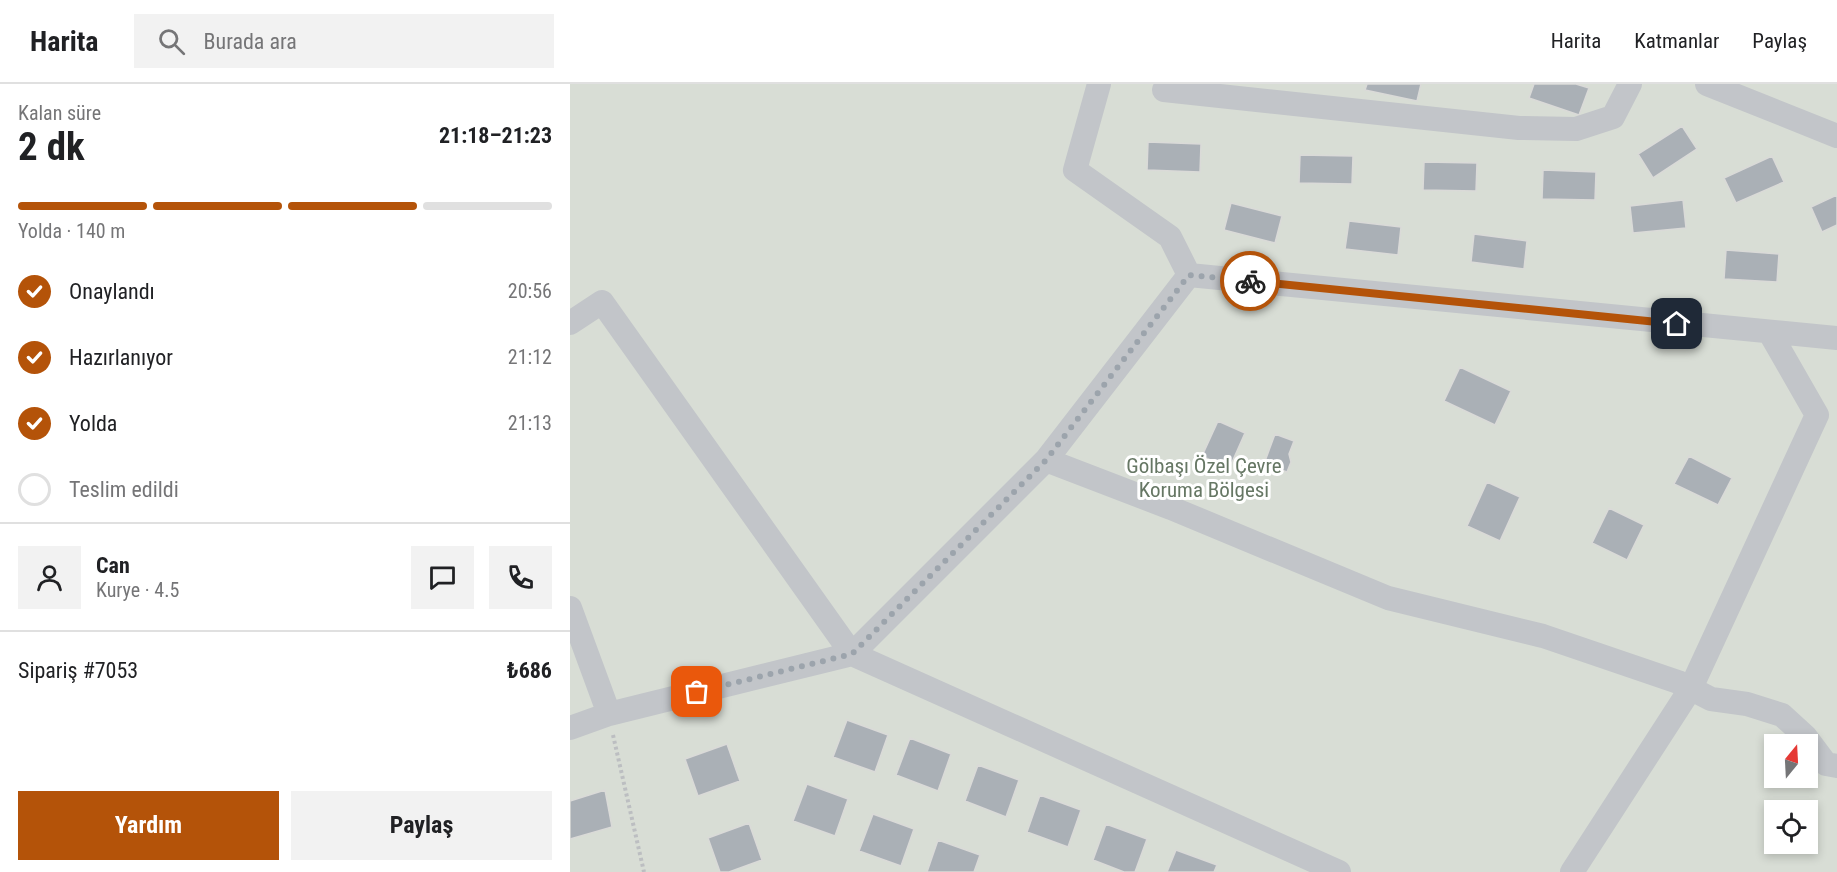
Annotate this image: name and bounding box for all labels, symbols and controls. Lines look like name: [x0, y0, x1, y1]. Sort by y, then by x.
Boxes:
search box: [134, 14, 554, 68]
text: Harita: [30, 25, 98, 58]
icon: search: [155, 25, 188, 58]
text: Burada ara: [203, 29, 297, 54]
text: Harita: [1551, 29, 1601, 53]
text: Katmanlar: [1634, 29, 1719, 53]
text: Paylaş: [1752, 29, 1807, 53]
text: Kalan süre: [18, 101, 101, 125]
text: 21:18–21:23: [439, 123, 552, 148]
text: 2 dk: [18, 124, 85, 170]
text: Yolda · 140 m: [18, 219, 125, 243]
courier: [1220, 251, 1280, 311]
icon: bike: [1234, 265, 1267, 298]
icon: check: [18, 275, 51, 308]
text: Onaylandı: [69, 279, 155, 304]
text: 20:56: [508, 279, 552, 303]
pin: [1651, 298, 1702, 349]
icon: home: [1660, 307, 1693, 340]
icon: check: [18, 341, 51, 374]
text: Hazırlanıyor: [69, 345, 173, 370]
text: 21:12: [508, 345, 552, 369]
icon: check: [18, 407, 51, 440]
text: Yolda: [69, 411, 117, 436]
text: 21:13: [508, 411, 552, 435]
park label: Gölbaşı Özel Çevre Koruma Bölgesi: [1126, 454, 1282, 502]
text: Teslim edildi: [69, 477, 179, 502]
button: person: [18, 546, 81, 609]
button: chat: [411, 546, 474, 609]
button: phone: [489, 546, 552, 609]
text: Can: [96, 553, 130, 578]
text: Kurye · 4.5: [96, 578, 179, 602]
text: Sipariş #7053: [18, 658, 138, 683]
text: ₺686: [507, 658, 552, 683]
pin: [671, 666, 722, 717]
icon: bag: [680, 675, 713, 708]
north arrow: [1764, 734, 1818, 788]
map controls: [1764, 734, 1818, 854]
button: Yardım: [18, 791, 279, 860]
button: Paylaş: [291, 791, 552, 860]
button: locate: [1764, 800, 1818, 854]

